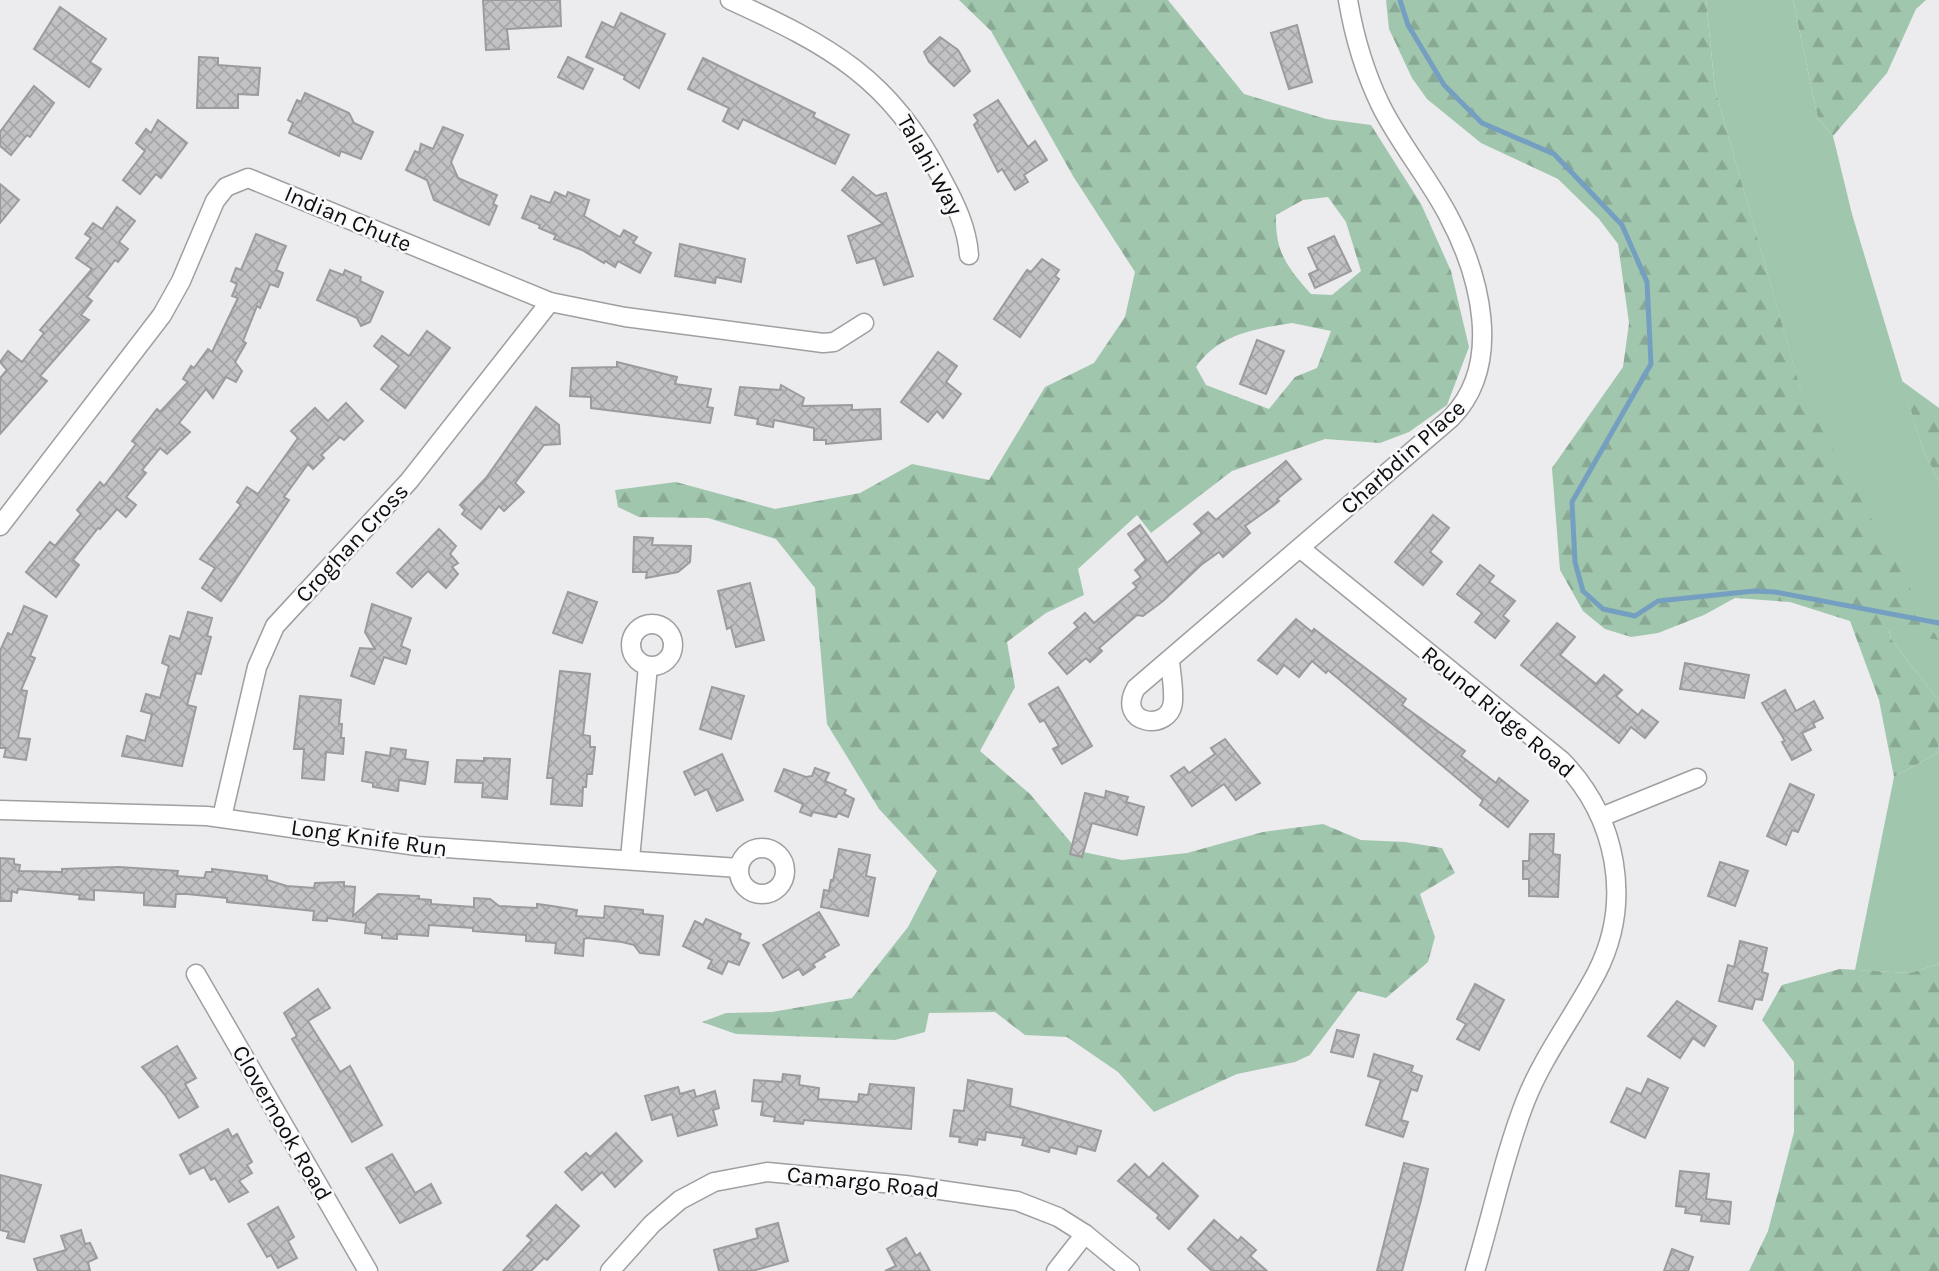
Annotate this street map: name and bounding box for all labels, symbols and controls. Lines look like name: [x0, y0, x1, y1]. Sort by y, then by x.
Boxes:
street label: Talahi Way: [891, 110, 969, 220]
street label: Indian Chute: [281, 180, 415, 258]
street label: Charbdin Place: [1335, 394, 1471, 520]
street label: Croghan Cross: [290, 478, 414, 608]
street label: Round Ridge Road: [1416, 640, 1580, 784]
street label: Long Knife Run: [289, 814, 449, 862]
street label: Clovernook Road: [227, 1040, 337, 1206]
street label: Camargo Road: [786, 1161, 940, 1203]

